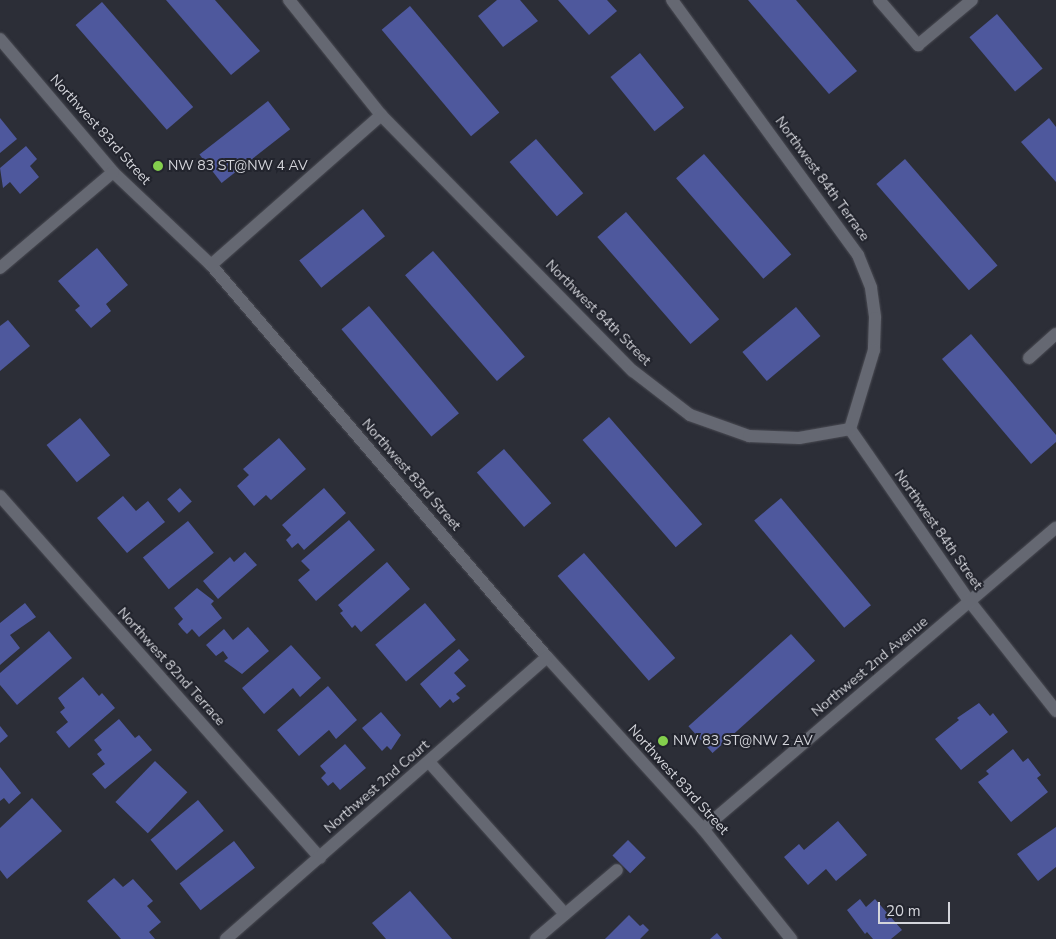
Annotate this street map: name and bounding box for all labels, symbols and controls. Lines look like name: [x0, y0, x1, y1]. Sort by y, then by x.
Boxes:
street label: Northwest 83rd Street: [46, 72, 154, 188]
street label: Northwest 84th Terrace: [771, 113, 873, 245]
place label: NW 83 ST@NW 4 AV: [168, 158, 308, 174]
marker: NW 83 ST@NW 4 AV: [152, 160, 164, 172]
street label: Northwest 84th Street: [542, 257, 654, 369]
street label: Northwest 83rd Street: [358, 416, 464, 534]
street label: Northwest 84th Street: [890, 467, 986, 593]
street label: Northwest 82nd Terrace: [114, 605, 228, 729]
street label: Northwest 2nd Avenue: [809, 614, 931, 720]
street label: Northwest 83rd Street: [624, 722, 732, 838]
place label: NW 83 ST@NW 2 AV: [673, 733, 813, 749]
marker: NW 83 ST@NW 2 AV: [657, 735, 669, 747]
street label: Northwest 2nd Court: [321, 737, 433, 837]
scale bar: [881, 892, 954, 924]
text: 20 m: [886, 901, 921, 921]

